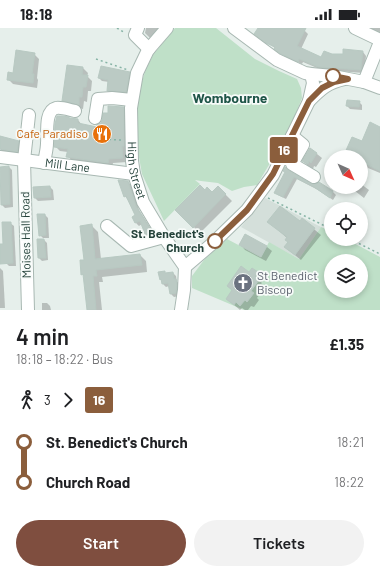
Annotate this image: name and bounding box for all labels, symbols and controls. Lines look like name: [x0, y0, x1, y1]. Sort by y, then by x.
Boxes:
text: 18:18: [20, 5, 52, 23]
unlabelled marker: [325, 68, 341, 84]
district label: Wombourne: [193, 89, 268, 106]
restaurant icon: Cafe Paradiso: [91, 123, 113, 145]
place label: Cafe Paradiso: [17, 126, 88, 140]
line badge: 16: [266, 137, 302, 163]
street label: High Street: [126, 141, 150, 201]
text: 16: [278, 141, 290, 158]
north arrow: [324, 150, 368, 194]
map controls: [324, 150, 368, 298]
street label: Mill Lane: [44, 155, 91, 174]
street label: Moises Hall Road: [17, 191, 33, 279]
button: locate: [324, 202, 368, 246]
place label: St. Benedict's Church: [131, 226, 204, 254]
marker: St. Benedict's Church: [207, 233, 223, 249]
button: layers: [324, 254, 368, 298]
place label: St Benedict Biscop: [257, 268, 318, 296]
church icon: St Benedict Biscop: [232, 272, 254, 294]
text: 4 min: [16, 323, 69, 349]
text: £1.35: [329, 335, 364, 353]
text: 18:18 – 18:22 · Bus: [16, 351, 113, 367]
icon: walk: [16, 389, 38, 411]
icon: forward: [57, 389, 79, 411]
text: 16: [93, 391, 105, 408]
text: 3: [44, 392, 51, 408]
text: St. Benedict's Church: [46, 433, 188, 451]
text: 18:21: [337, 434, 364, 450]
text: Church Road: [46, 473, 130, 491]
text: 18:22: [334, 474, 364, 490]
button: Start: [16, 520, 186, 566]
button: Tickets: [194, 520, 364, 566]

